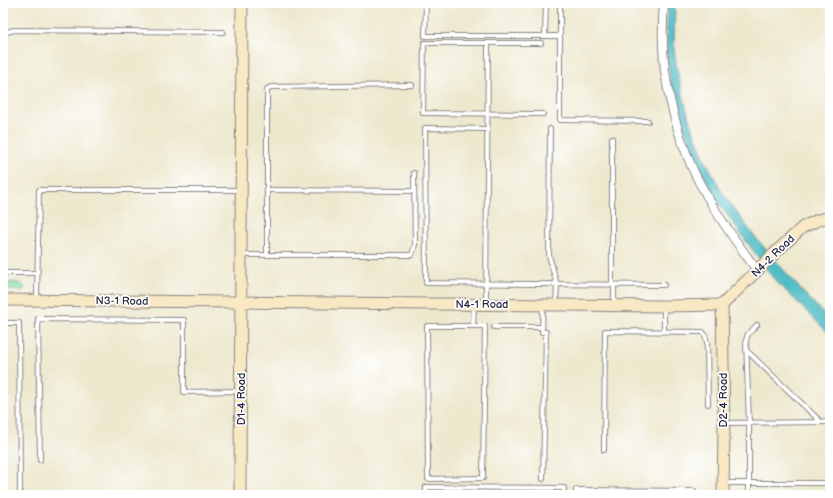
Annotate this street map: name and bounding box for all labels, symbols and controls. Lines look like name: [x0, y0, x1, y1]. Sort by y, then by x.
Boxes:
street label: N4-2 Road: [749, 232, 797, 280]
street label: N3-1 Road: [95, 294, 149, 308]
street label: N4-1 Road: [456, 298, 508, 311]
street label: D1-4 Road: [235, 373, 248, 425]
street label: D2-4 Road: [717, 373, 730, 427]

